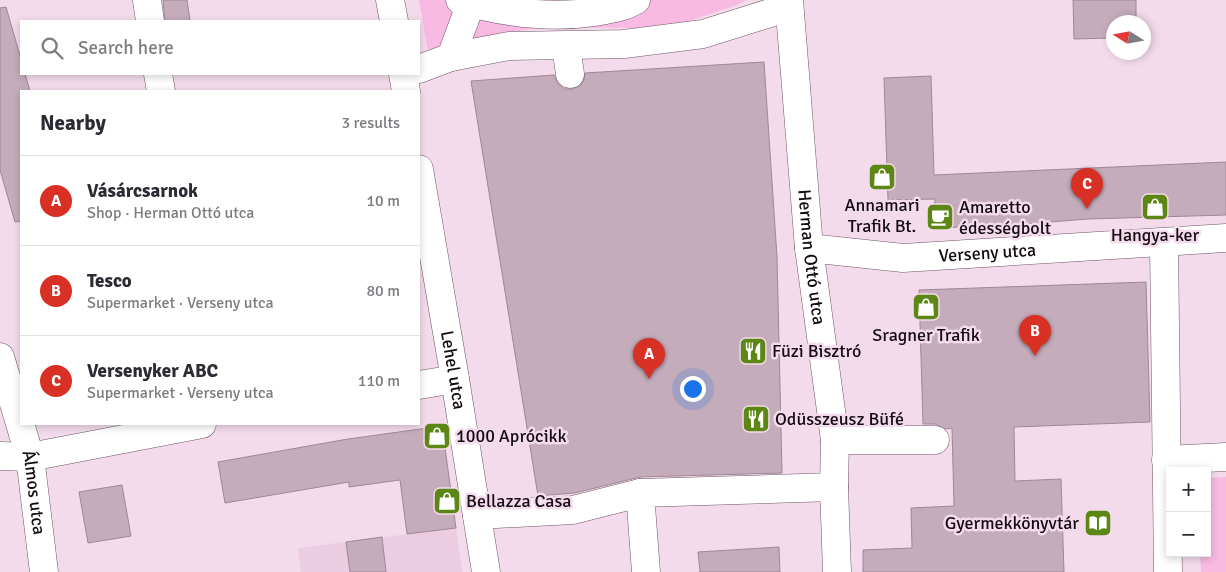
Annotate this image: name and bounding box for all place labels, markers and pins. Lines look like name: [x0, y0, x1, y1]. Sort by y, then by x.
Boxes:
shop icon: Annamari Trafik Bt.: [867, 162, 897, 192]
pin: C: [1071, 168, 1103, 209]
shop icon: Hangya-ker: [1140, 192, 1170, 222]
place label: Annamari Trafik Bt.: [844, 194, 920, 237]
place label: Amaretto édességbolt: [959, 196, 1051, 239]
cafe icon: Amaretto édességbolt: [925, 202, 955, 232]
place label: Hangya-ker: [1111, 224, 1200, 246]
shop icon: Sragner Trafik: [911, 292, 941, 322]
pin: B: [1019, 315, 1051, 356]
place label: Sragner Trafik: [872, 324, 980, 346]
restaurant icon: Füzi Bisztró: [738, 336, 768, 366]
pin: A: [633, 338, 665, 379]
place label: Füzi Bisztró: [772, 340, 861, 362]
restaurant icon: Odüsszeusz Büfé: [741, 404, 771, 434]
place label: Odüsszeusz Büfé: [775, 408, 904, 430]
shop icon: 1000 Aprócikk: [422, 421, 452, 451]
place label: 1000 Aprócikk: [456, 425, 567, 447]
shop icon: Bellazza Casa: [432, 486, 462, 516]
place label: Bellazza Casa: [466, 490, 571, 512]
library icon: Gyermekkönyvtár: [1083, 508, 1113, 538]
place label: Gyermekkönyvtár: [945, 512, 1079, 534]

